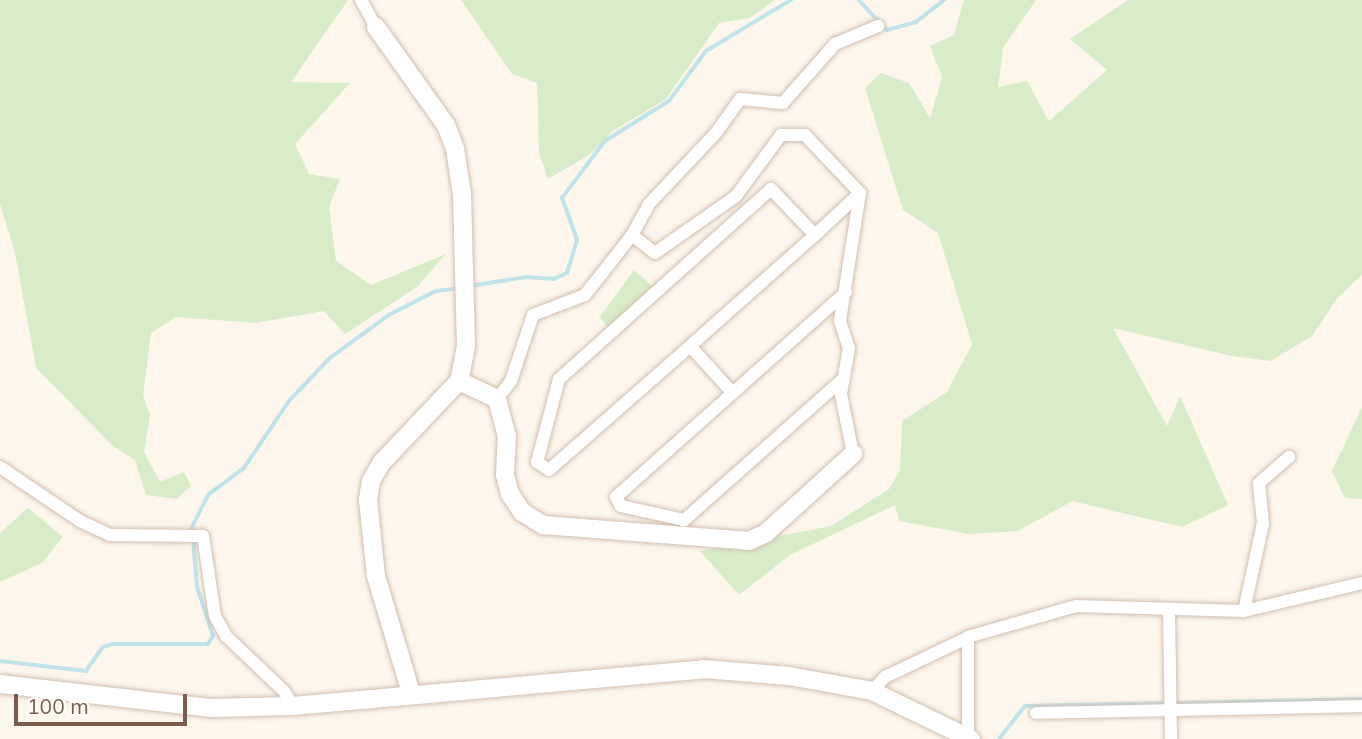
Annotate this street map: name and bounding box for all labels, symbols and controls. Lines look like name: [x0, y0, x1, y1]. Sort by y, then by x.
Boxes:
scale bar: [18, 680, 191, 724]
text: 100 m: [27, 693, 89, 719]

